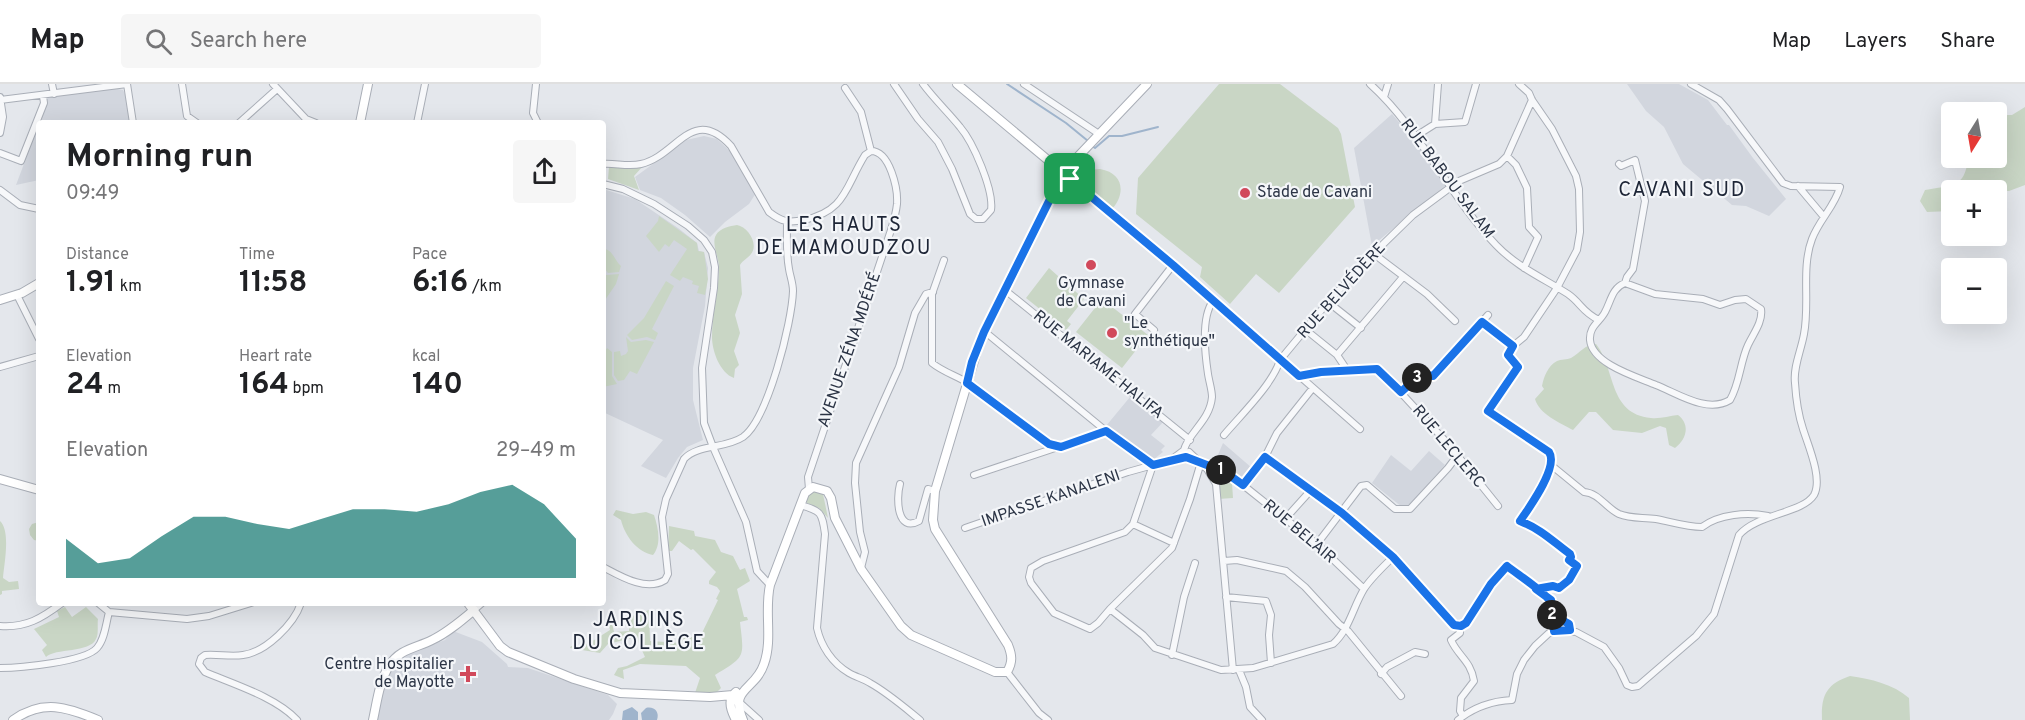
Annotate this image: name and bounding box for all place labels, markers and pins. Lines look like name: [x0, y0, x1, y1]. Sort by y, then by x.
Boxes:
pin: [1044, 153, 1095, 204]
place label: Stade de Cavani: [1257, 183, 1372, 203]
marker: Stade de Cavani: [1238, 186, 1252, 200]
marker: Gymnase de Cavani: [1084, 258, 1098, 272]
place label: Gymnase de Cavani: [1056, 274, 1126, 312]
place label: "Le synthétique": [1124, 314, 1215, 352]
marker: "Le synthétique": [1105, 326, 1119, 340]
pin: 3: [1402, 363, 1432, 393]
pin: 1: [1206, 455, 1236, 485]
pin: 2: [1537, 600, 1567, 630]
place label: Centre Hospitalier de Mayotte: [324, 655, 454, 693]
marker: Centre Hospitalier de Mayotte: [459, 665, 477, 683]

